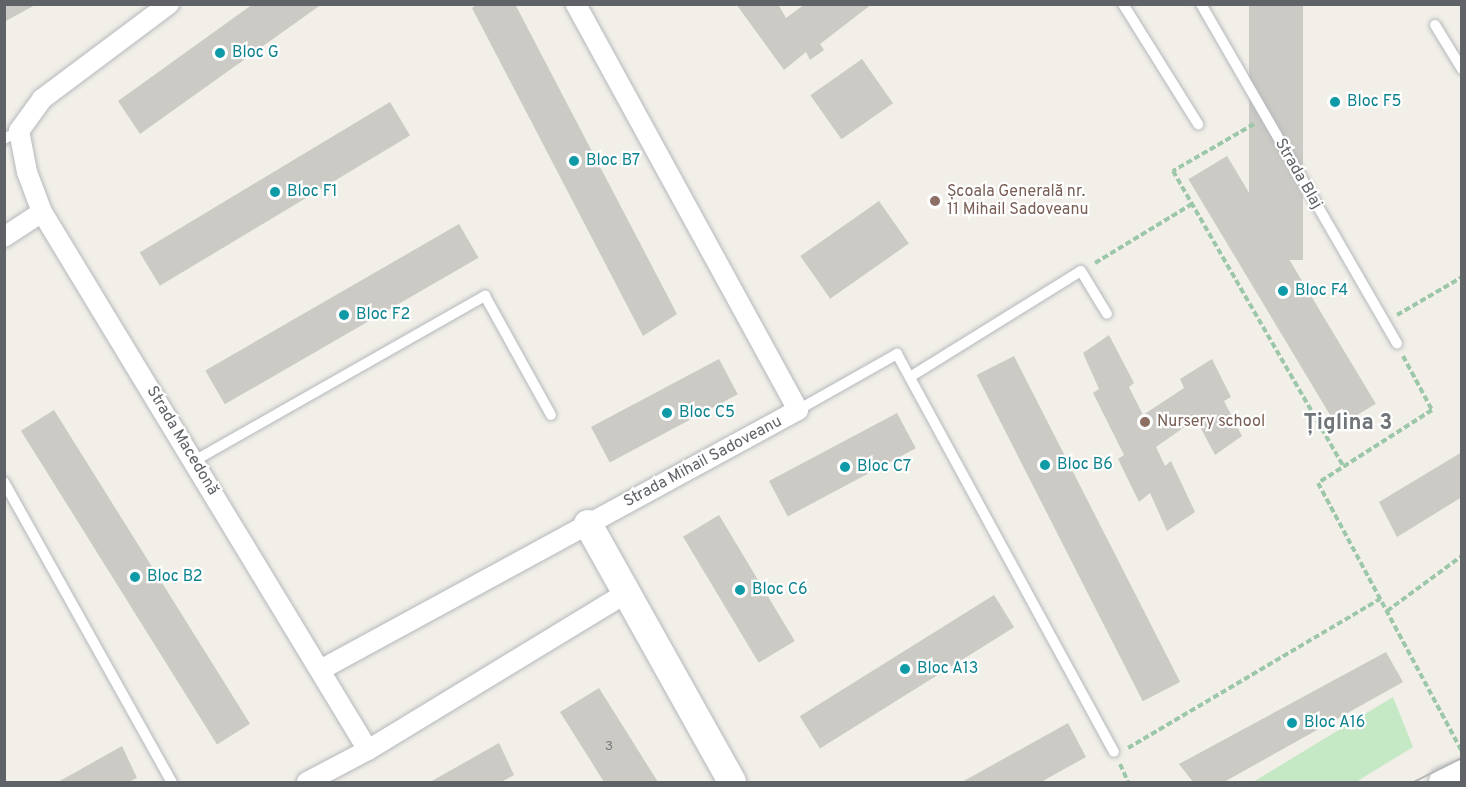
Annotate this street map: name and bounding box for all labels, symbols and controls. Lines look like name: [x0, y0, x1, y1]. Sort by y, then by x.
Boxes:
place label: Bloc G: [232, 43, 279, 63]
marker: Bloc G: [213, 46, 227, 60]
place label: Bloc F5: [1347, 92, 1401, 112]
marker: Bloc F5: [1328, 95, 1342, 109]
street label: Strada Blaj: [1270, 135, 1326, 213]
place label: Bloc B7: [586, 151, 640, 171]
marker: Bloc B7: [567, 154, 581, 168]
place label: Bloc F1: [287, 182, 338, 202]
place label: Școala Generală nr. 11 Mihail Sadoveanu: [947, 182, 1089, 220]
marker: Bloc F1: [268, 185, 282, 199]
marker: Școala Generală nr. 11 Mihail Sadoveanu: [928, 194, 942, 208]
place label: Bloc F4: [1295, 281, 1348, 301]
marker: Bloc F4: [1276, 284, 1290, 298]
place label: Bloc F2: [356, 305, 410, 325]
marker: Bloc F2: [337, 308, 351, 322]
street label: Strada Macedonă: [142, 383, 222, 499]
place label: Bloc C5: [679, 403, 735, 423]
marker: Bloc C5: [660, 406, 674, 420]
district label: Țiglina 3: [1304, 411, 1392, 437]
street label: Strada Mihail Sadoveanu: [621, 412, 785, 512]
place label: Nursery school: [1157, 412, 1265, 432]
marker: Nursery school: [1138, 415, 1152, 429]
place label: Bloc B6: [1057, 455, 1113, 475]
place label: Bloc C7: [857, 457, 911, 477]
marker: Bloc B6: [1038, 458, 1052, 472]
marker: Bloc C7: [838, 460, 852, 474]
place label: Bloc B2: [147, 567, 203, 587]
marker: Bloc B2: [128, 570, 142, 584]
place label: Bloc C6: [752, 580, 808, 600]
marker: Bloc C6: [733, 583, 747, 597]
place label: Bloc A13: [917, 659, 979, 679]
marker: Bloc A13: [898, 662, 912, 676]
place label: Bloc A16: [1304, 713, 1366, 733]
marker: Bloc A16: [1285, 716, 1299, 730]
house number: 3: [605, 739, 613, 755]

